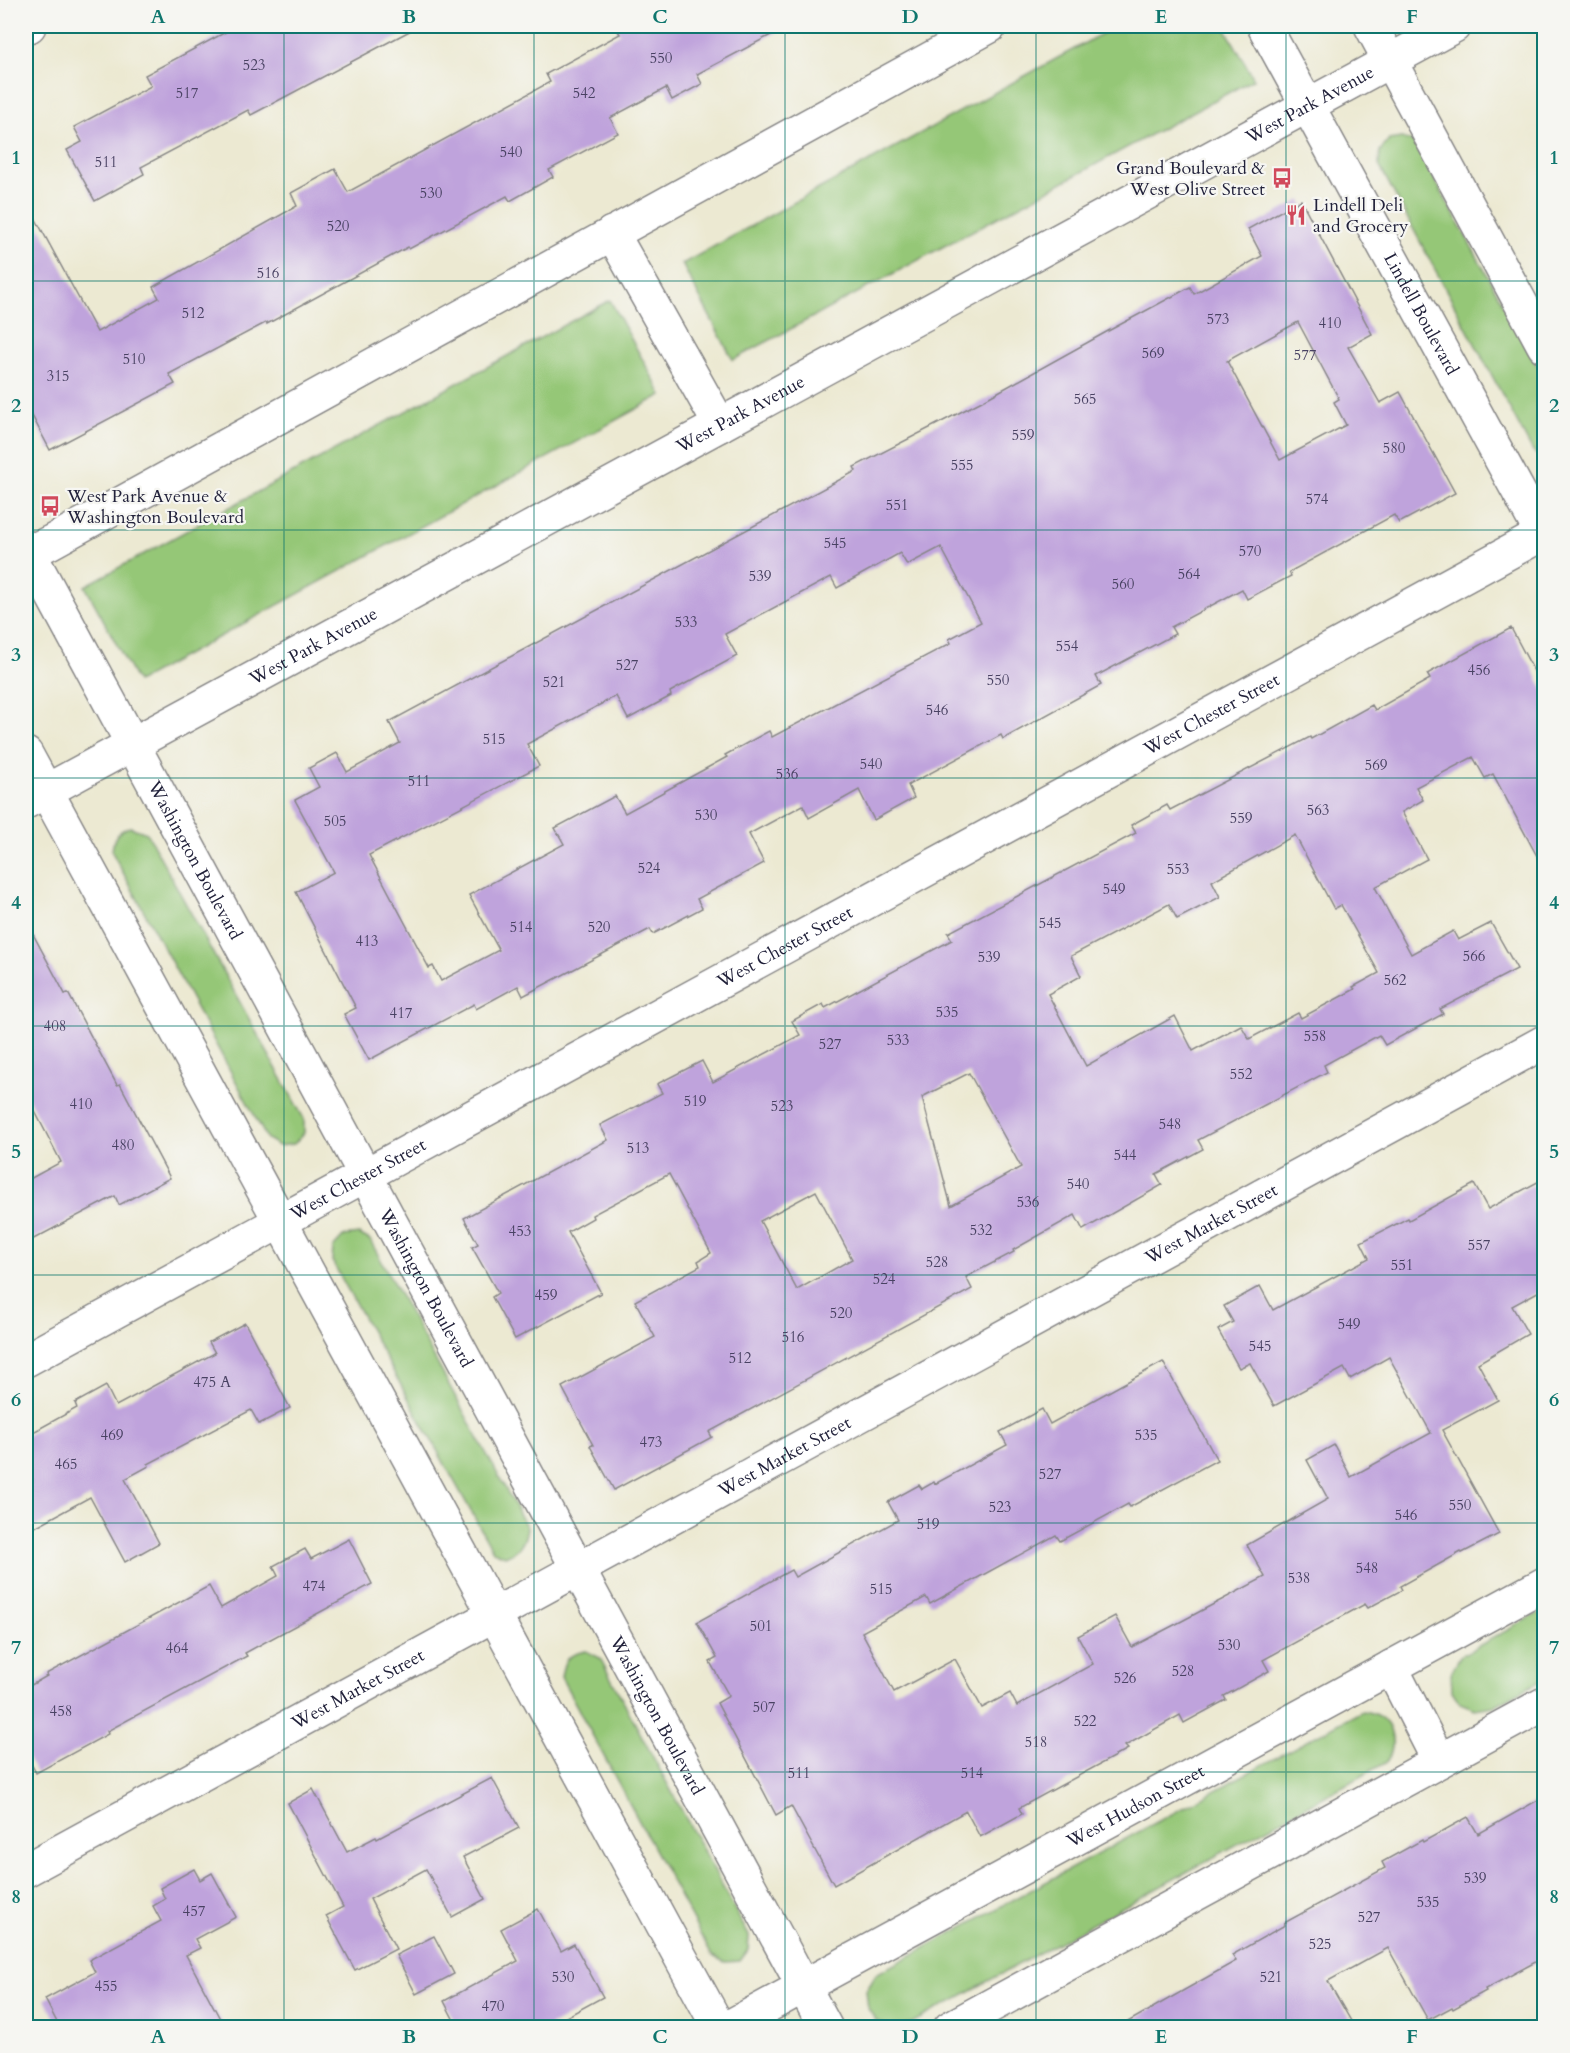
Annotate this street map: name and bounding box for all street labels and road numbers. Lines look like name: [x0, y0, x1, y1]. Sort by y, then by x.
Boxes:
street label: West Park Avenue: [1240, 59, 1378, 150]
street label: Lindell Boulevard: [1378, 248, 1465, 380]
street label: West Park Avenue: [671, 369, 809, 459]
street label: West Park Avenue: [244, 601, 382, 691]
street label: West Chester Street: [1138, 667, 1284, 762]
street label: Washington Boulevard: [142, 775, 248, 944]
street label: West Chester Street: [711, 899, 857, 994]
street label: West Chester Street: [285, 1132, 431, 1227]
street label: West Market Street: [1139, 1177, 1282, 1270]
street label: Washington Boulevard: [373, 1203, 479, 1372]
street label: West Market Street: [713, 1410, 856, 1503]
street label: Washington Boulevard: [604, 1631, 710, 1800]
street label: West Market Street: [286, 1643, 429, 1736]
street label: West Hudson Street: [1061, 1758, 1209, 1854]

